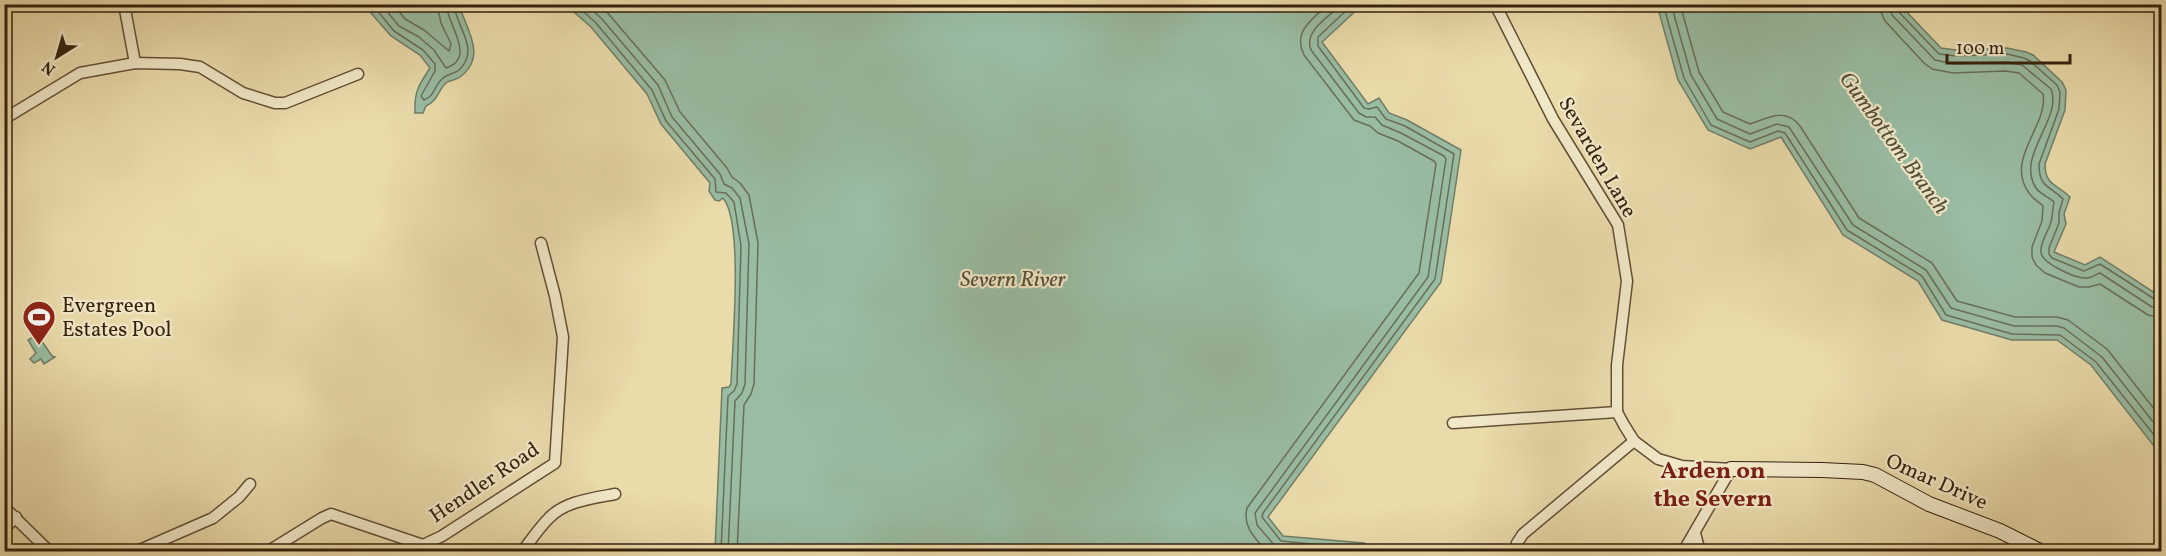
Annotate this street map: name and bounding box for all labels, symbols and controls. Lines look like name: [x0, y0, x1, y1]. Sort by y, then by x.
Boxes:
north arrow: [27, 27, 87, 87]
scale bar: [1947, 27, 2070, 65]
text: 100 m: [1956, 37, 2005, 62]
text: N: [38, 55, 60, 80]
water label: Gumbottom Branch: [1831, 66, 1955, 221]
street label: Sevarden Lane: [1550, 92, 1643, 223]
water label: Severn River: [960, 265, 1066, 296]
place label: Evergreen Estates Pool: [62, 292, 172, 345]
sports icon: Evergreen Estates Pool: [21, 299, 57, 346]
street label: Hendler Road: [424, 436, 546, 531]
street label: Omar Drive: [1881, 447, 1992, 518]
district label: Arden on the Severn: [1653, 455, 1773, 517]

